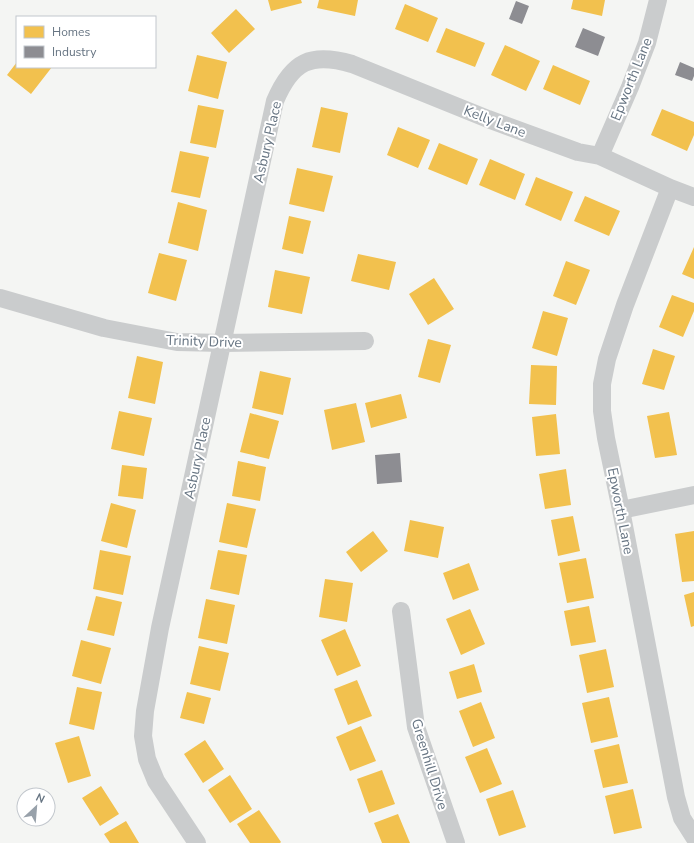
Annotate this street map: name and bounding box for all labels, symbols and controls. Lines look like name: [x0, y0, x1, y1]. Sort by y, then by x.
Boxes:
legend: [16, 16, 156, 68]
text: Homes: [52, 24, 90, 40]
street label: Epworth Lane: [606, 35, 657, 124]
text: Industry: [52, 44, 97, 60]
street label: Asbury Place: [249, 99, 286, 185]
street label: Kelly Lane: [461, 101, 529, 142]
street label: Trinity Drive: [166, 331, 242, 352]
street label: Asbury Place: [180, 415, 215, 501]
street label: Epworth Lane: [603, 466, 638, 556]
street label: Greenhill Drive: [407, 716, 452, 812]
north arrow: [16, 787, 56, 827]
text: N: [33, 790, 47, 807]

